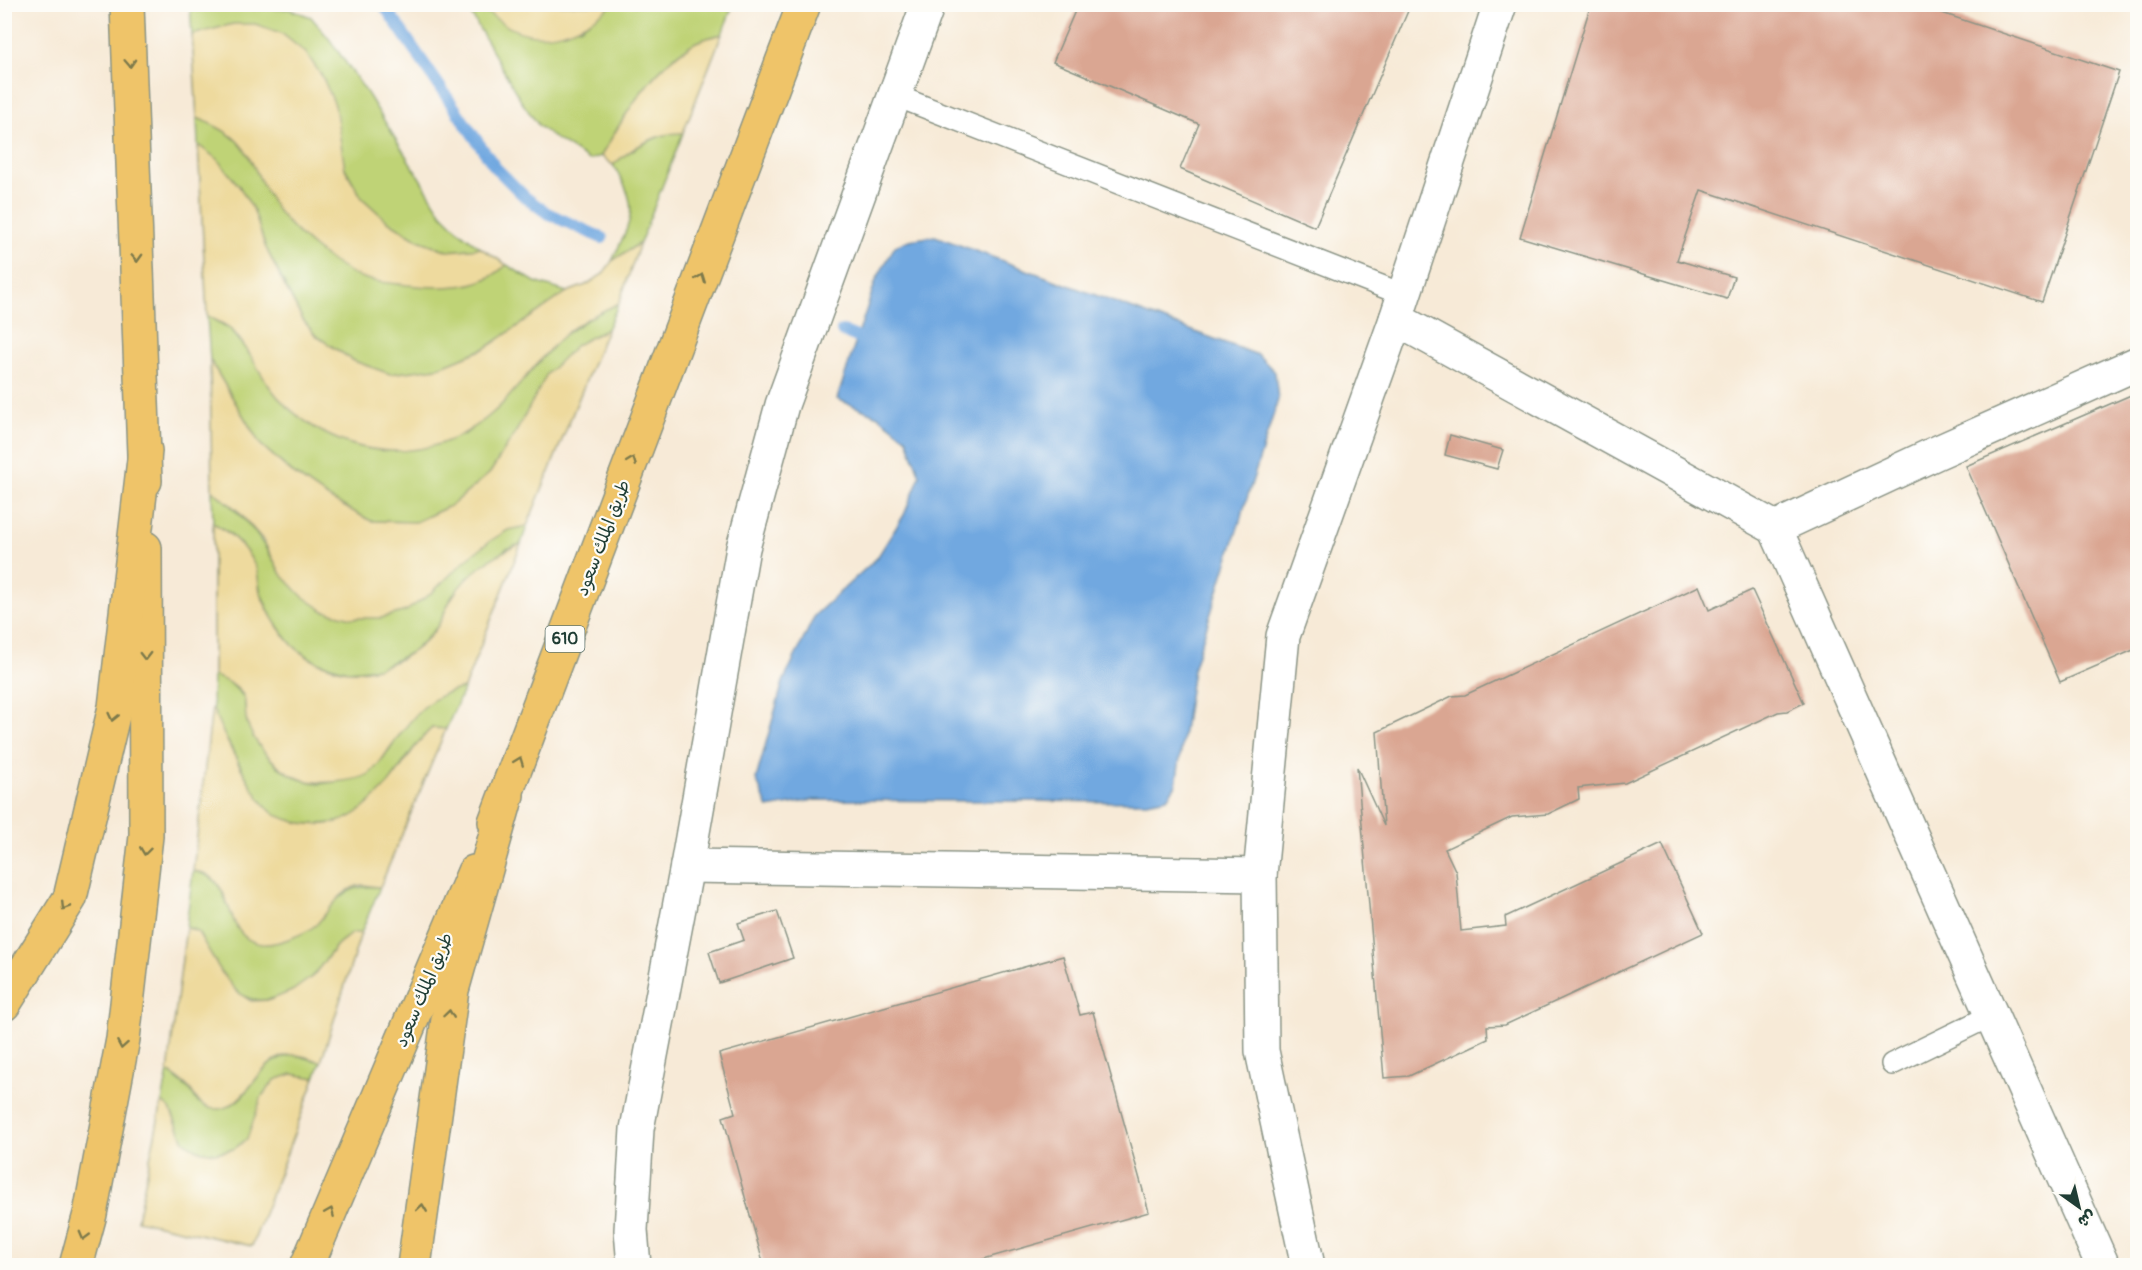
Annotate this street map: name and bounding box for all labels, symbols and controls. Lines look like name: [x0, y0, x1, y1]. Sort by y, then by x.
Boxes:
one-way arrow: [123, 58, 136, 67]
one-way arrow: [131, 253, 144, 262]
one-way arrow: [694, 273, 706, 284]
one-way arrow: [625, 456, 638, 466]
street label: طريق الملك سعود: [570, 477, 636, 599]
road number: 610: [546, 626, 584, 652]
one-way arrow: [139, 652, 152, 661]
one-way arrow: [107, 712, 120, 722]
one-way arrow: [512, 756, 525, 767]
one-way arrow: [139, 846, 151, 856]
one-way arrow: [61, 900, 72, 910]
street label: طريق الملك سعود: [389, 929, 459, 1051]
one-way arrow: [442, 1010, 454, 1019]
one-way arrow: [116, 1040, 128, 1049]
north arrow: [2049, 1177, 2109, 1237]
one-way arrow: [416, 1203, 428, 1212]
text: ش: [2074, 1205, 2100, 1232]
one-way arrow: [323, 1207, 335, 1218]
one-way arrow: [78, 1231, 91, 1241]

